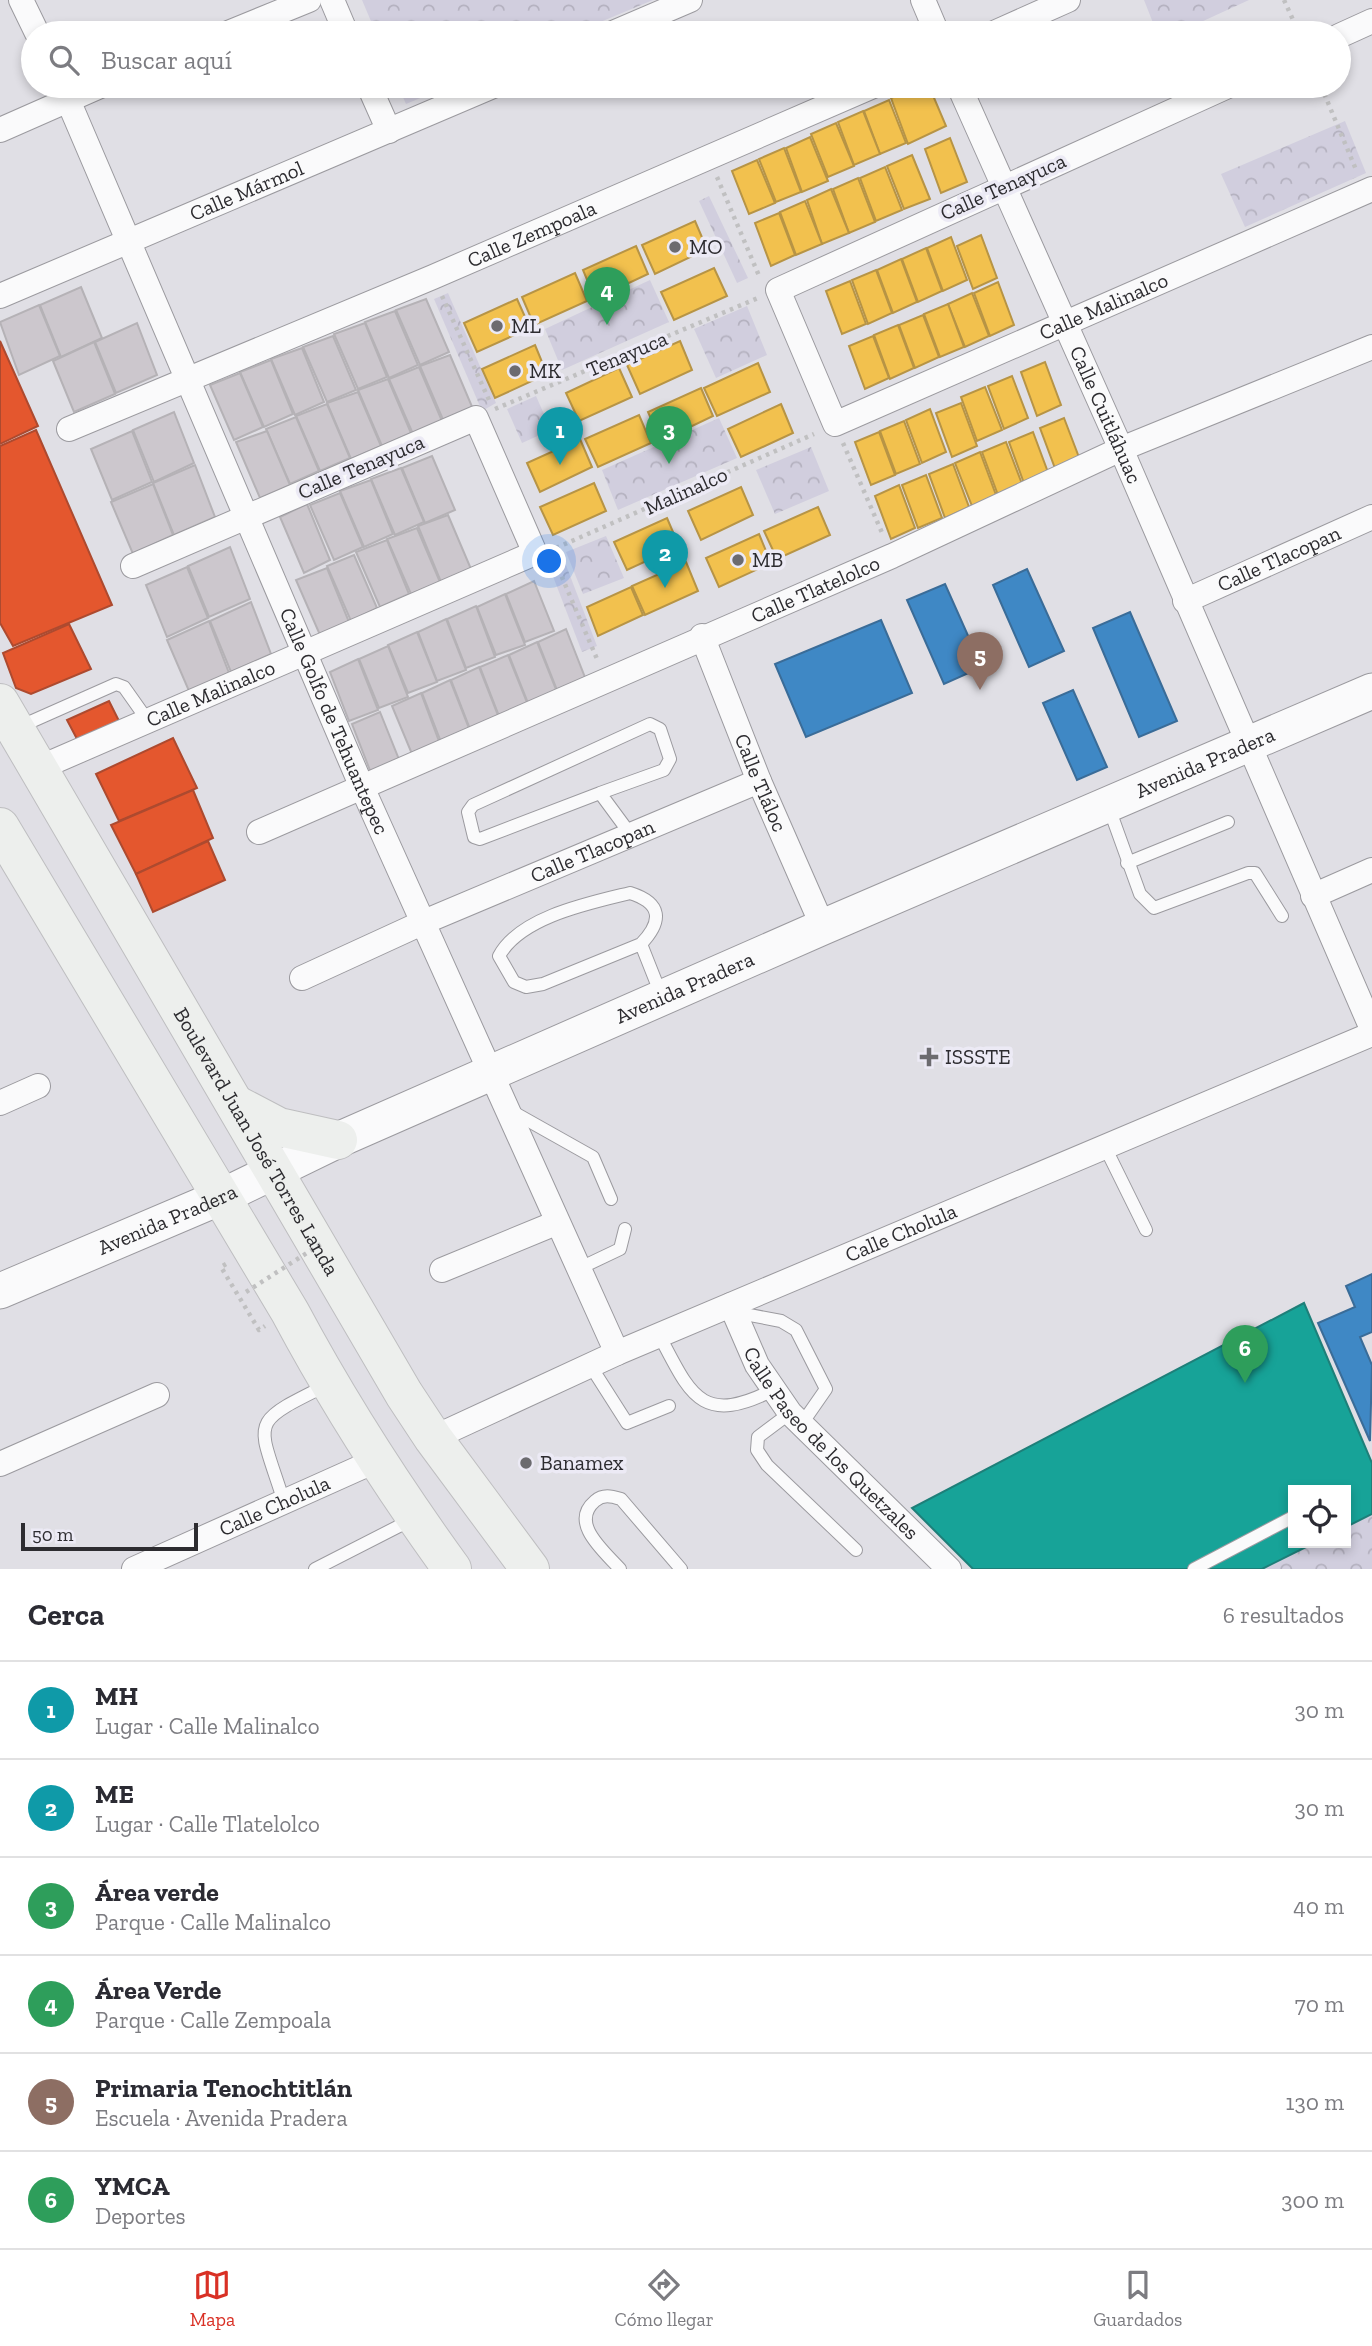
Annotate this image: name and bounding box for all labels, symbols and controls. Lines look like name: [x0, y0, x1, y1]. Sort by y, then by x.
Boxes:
search box: [21, 21, 1351, 98]
icon: search: [45, 41, 83, 79]
text: Buscar aquí: [101, 44, 232, 76]
street label: Calle Tenayuca: [936, 148, 1069, 225]
street label: Calle Mármol: [186, 155, 307, 226]
street label: Calle Zempoala: [463, 195, 600, 273]
place label: MO: [689, 234, 723, 259]
marker: MO: [667, 239, 683, 255]
pin: 4: [584, 267, 630, 325]
street label: Calle Malinalco: [1035, 267, 1172, 345]
place label: ML: [511, 313, 542, 338]
marker: ML: [489, 318, 505, 334]
street label: Tenayuca: [583, 325, 671, 382]
street label: Calle Cuitláhuac: [1065, 342, 1147, 487]
place label: MK: [529, 358, 562, 383]
marker: MK: [507, 363, 523, 379]
pin: 3: [646, 406, 692, 464]
pin: 1: [537, 407, 583, 465]
street label: Calle Tenayuca: [294, 429, 428, 504]
street label: Malinalco: [640, 461, 731, 520]
street label: Calle Tlacopan: [1213, 520, 1344, 597]
pin: 2: [642, 530, 688, 588]
your location: [532, 544, 566, 578]
place label: MB: [752, 547, 783, 572]
street label: Calle Tlatelolco: [747, 550, 883, 628]
marker: MB: [730, 552, 746, 568]
street label: Calle Golfo de Tehuantepec: [275, 604, 395, 838]
pin: 5: [957, 632, 1003, 690]
street label: Calle Malinalco: [142, 654, 279, 732]
street label: Avenida Pradera: [1132, 721, 1278, 803]
street label: Calle Tláloc: [730, 730, 793, 835]
street label: Calle Tlacopan: [526, 813, 658, 888]
street label: Avenida Pradera: [611, 946, 758, 1029]
street label: Boulevard Juan José Torres Landa: [169, 1003, 345, 1280]
place label: ISSSTE: [945, 1044, 1011, 1069]
marker: ISSSTE: [919, 1047, 939, 1067]
street label: Avenida Pradera: [94, 1178, 241, 1260]
street label: Calle Cholula: [841, 1198, 960, 1267]
pin: 6: [1222, 1325, 1268, 1383]
street label: Calle Paseo de los Quetzales: [739, 1343, 924, 1545]
place label: Banamex: [540, 1450, 624, 1475]
marker: Banamex: [518, 1455, 534, 1471]
street label: Calle Cholula: [215, 1470, 334, 1541]
map controls: [1288, 1485, 1351, 1548]
button: locate: [1288, 1485, 1351, 1548]
scale bar: [21, 1520, 198, 1552]
text: 50 m: [32, 1523, 73, 1546]
text: Cerca: [28, 1597, 104, 1633]
text: 6 resultados: [1223, 1601, 1344, 1629]
text: MH: [95, 1680, 138, 1712]
text: 1: [46, 1696, 56, 1724]
text: 30 m: [1294, 1696, 1344, 1724]
text: Lugar · Calle Malinalco: [95, 1712, 320, 1740]
text: ME: [95, 1778, 134, 1810]
text: 2: [45, 1794, 57, 1822]
text: 30 m: [1294, 1794, 1344, 1822]
text: Lugar · Calle Tlatelolco: [95, 1810, 320, 1838]
text: Área verde: [95, 1876, 219, 1908]
text: 3: [45, 1892, 57, 1920]
text: 40 m: [1293, 1892, 1344, 1920]
text: Parque · Calle Malinalco: [95, 1908, 331, 1936]
text: Área Verde: [95, 1974, 221, 2006]
text: 4: [44, 1990, 58, 2018]
text: 70 m: [1295, 1990, 1344, 2018]
text: Parque · Calle Zempoala: [95, 2006, 331, 2034]
text: Primaria Tenochtitlán: [95, 2072, 352, 2104]
text: 5: [45, 2088, 57, 2116]
text: 130 m: [1286, 2088, 1344, 2116]
text: Escuela · Avenida Pradera: [95, 2104, 348, 2132]
text: YMCA: [95, 2170, 170, 2202]
text: 6: [45, 2186, 57, 2214]
text: 300 m: [1281, 2186, 1344, 2214]
text: Deportes: [95, 2202, 186, 2230]
tab: Mapa: [190, 2266, 235, 2331]
tab: Cómo llegar: [615, 2266, 714, 2331]
tab: Guardados: [1093, 2266, 1182, 2331]

